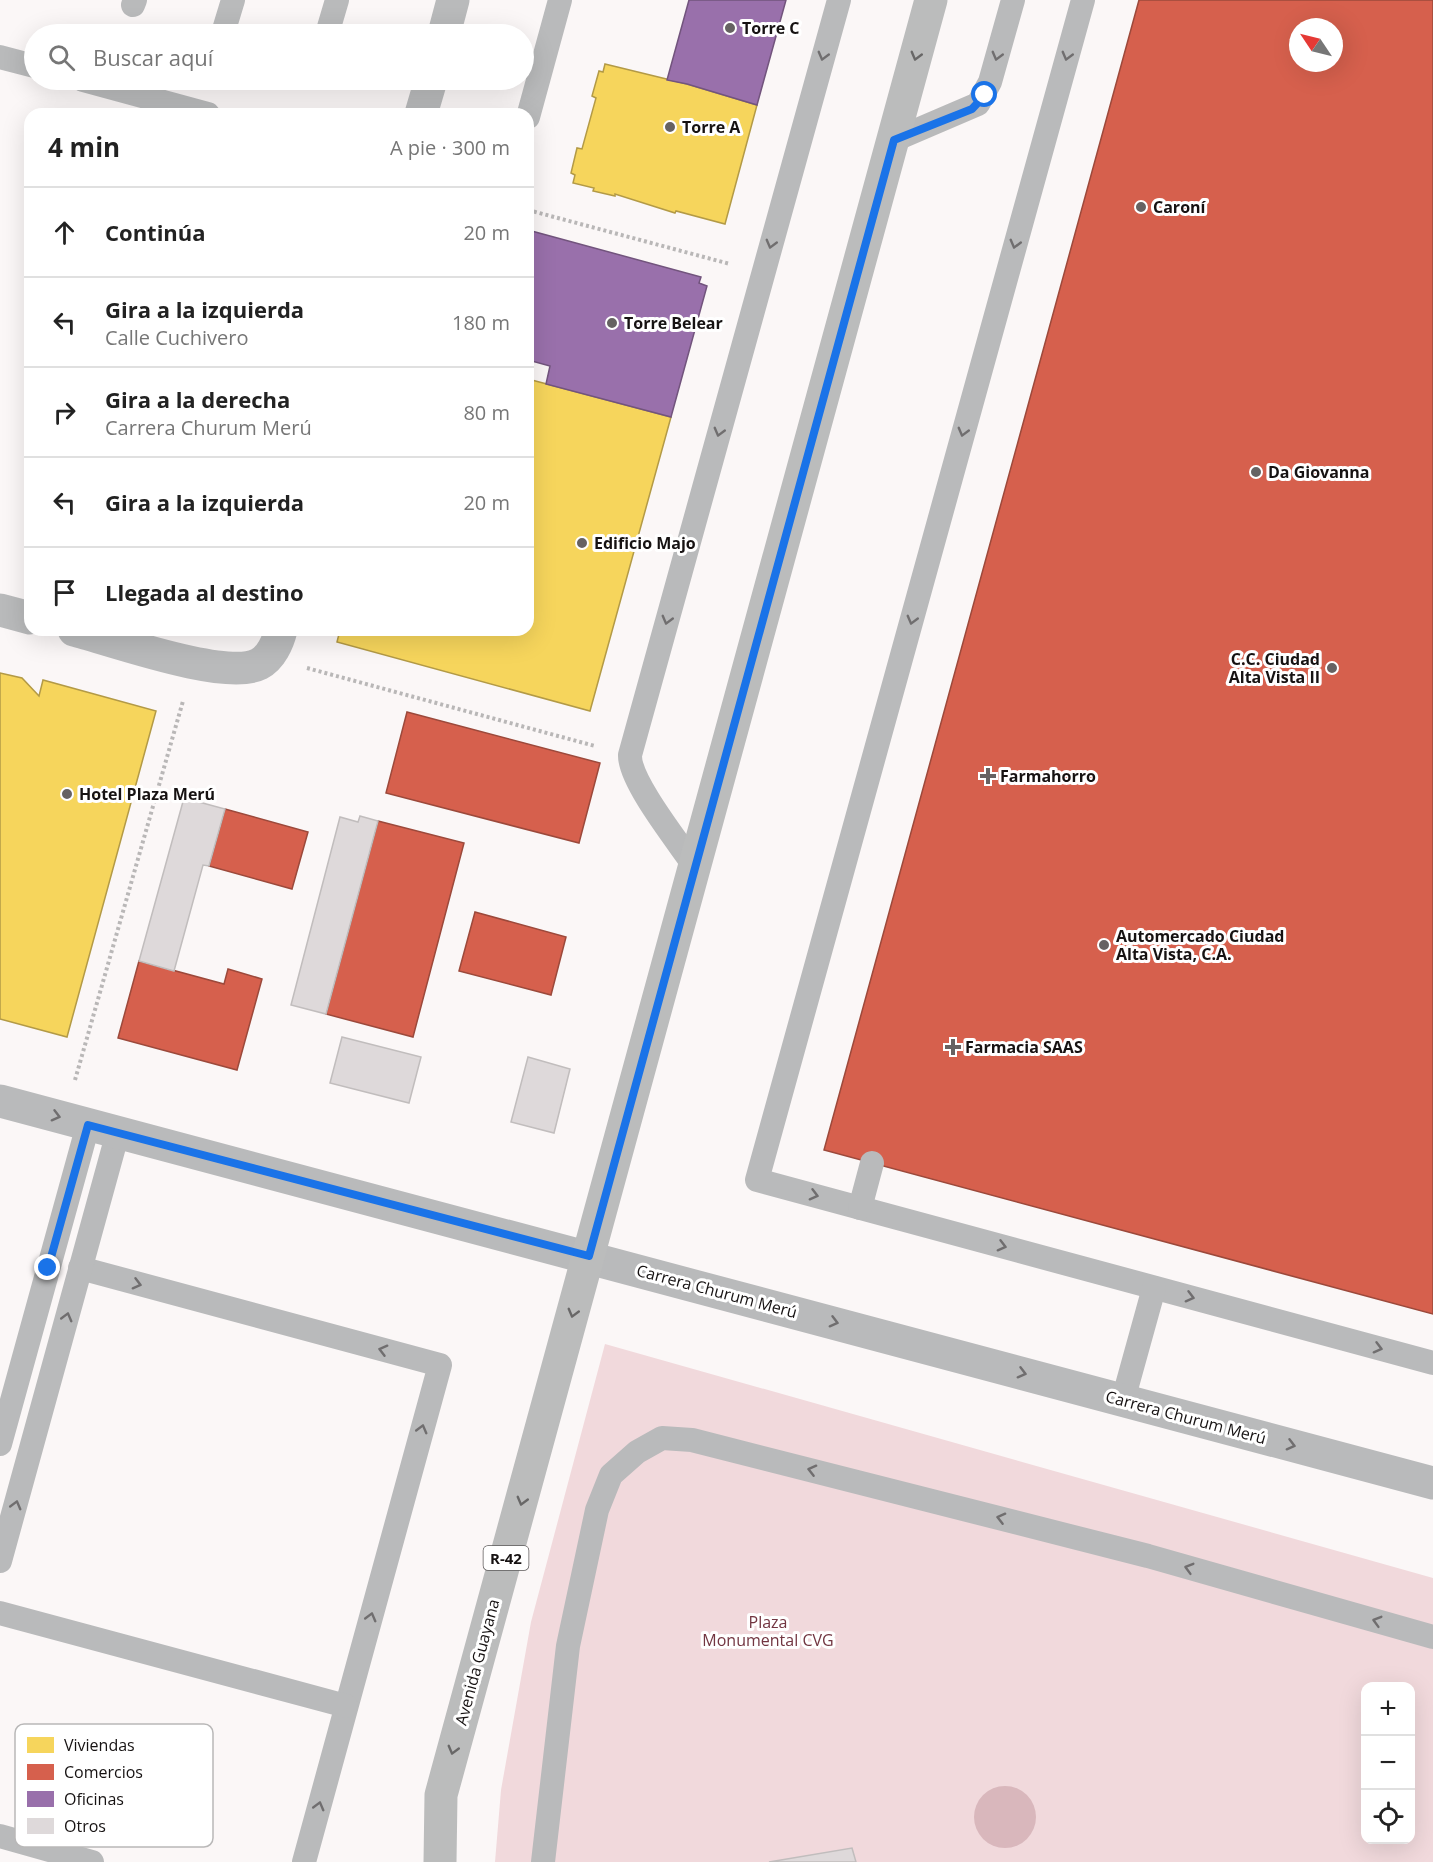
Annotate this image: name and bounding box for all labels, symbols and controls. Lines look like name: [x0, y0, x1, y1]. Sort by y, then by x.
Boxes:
place label: Torre C: [742, 17, 800, 39]
north arrow: [1289, 18, 1343, 72]
marker: Torre C: [723, 21, 737, 35]
search box: [24, 24, 534, 90]
icon: search: [45, 41, 78, 74]
text: Buscar aquí: [93, 42, 213, 72]
one-way arrow: [818, 51, 830, 61]
one-way arrow: [911, 51, 923, 61]
one-way arrow: [992, 51, 1004, 61]
one-way arrow: [1062, 51, 1074, 61]
route start: [971, 81, 997, 107]
place label: Torre A: [682, 116, 741, 138]
marker: Torre A: [663, 120, 677, 134]
text: 4 min: [48, 129, 120, 165]
text: A pie · 300 m: [390, 134, 510, 161]
place label: Caroní: [1153, 196, 1207, 218]
marker: Caroní: [1134, 200, 1148, 214]
icon: ahead: [48, 216, 81, 249]
text: Continúa: [105, 217, 206, 247]
text: 20 m: [463, 219, 510, 246]
one-way arrow: [766, 238, 778, 249]
one-way arrow: [1010, 239, 1022, 249]
text: Gira a la izquierda: [105, 294, 304, 324]
icon: left: [48, 306, 81, 339]
text: 180 m: [452, 309, 510, 336]
place label: Torre Belear: [624, 312, 723, 334]
marker: Torre Belear: [605, 316, 619, 330]
text: Calle Cuchivero: [105, 324, 248, 351]
text: Gira a la derecha: [105, 384, 290, 414]
icon: right: [48, 396, 81, 429]
text: 80 m: [463, 399, 510, 426]
text: Carrera Churum Merú: [105, 414, 312, 441]
one-way arrow: [714, 426, 726, 437]
one-way arrow: [958, 427, 971, 437]
place label: Da Giovanna: [1268, 461, 1370, 483]
marker: Da Giovanna: [1249, 465, 1263, 479]
icon: left: [48, 486, 81, 519]
text: Gira a la izquierda: [105, 487, 304, 517]
text: 20 m: [463, 489, 510, 516]
place label: Edificio Majo: [594, 532, 696, 554]
marker: Edificio Majo: [575, 536, 589, 550]
icon: arrive: [48, 576, 81, 609]
text: Llegada al destino: [105, 577, 304, 607]
one-way arrow: [662, 615, 675, 625]
one-way arrow: [906, 615, 919, 625]
place label: C.C. Ciudad Alta Vista II: [1229, 648, 1320, 688]
marker: C.C. Ciudad Alta Vista II: [1325, 661, 1339, 675]
place label: Farmahorro: [1000, 765, 1096, 787]
marker: Farmahorro: [981, 769, 995, 783]
place label: Hotel Plaza Merú: [79, 783, 215, 805]
marker: Hotel Plaza Merú: [60, 787, 74, 801]
place label: Automercado Ciudad Alta Vista, C.A.: [1116, 925, 1284, 965]
marker: Automercado Ciudad Alta Vista, C.A.: [1097, 938, 1111, 952]
place label: Farmacia SAAS: [965, 1036, 1083, 1058]
marker: Farmacia SAAS: [946, 1040, 960, 1054]
one-way arrow: [51, 1109, 61, 1121]
one-way arrow: [809, 1188, 819, 1201]
one-way arrow: [997, 1239, 1007, 1252]
route end: [34, 1254, 60, 1280]
street label: Carrera Churum Merú: [634, 1259, 800, 1323]
one-way arrow: [131, 1277, 142, 1289]
one-way arrow: [1185, 1290, 1195, 1303]
one-way arrow: [568, 1308, 581, 1318]
one-way arrow: [60, 1312, 72, 1323]
one-way arrow: [828, 1315, 838, 1327]
one-way arrow: [1373, 1341, 1383, 1354]
one-way arrow: [378, 1345, 388, 1358]
one-way arrow: [1017, 1365, 1027, 1378]
street label: Carrera Churum Merú: [1103, 1385, 1269, 1449]
one-way arrow: [415, 1425, 427, 1435]
one-way arrow: [1285, 1438, 1296, 1450]
one-way arrow: [807, 1465, 817, 1478]
one-way arrow: [517, 1495, 529, 1506]
one-way arrow: [8, 1500, 21, 1510]
one-way arrow: [996, 1513, 1006, 1526]
road number: R-42: [484, 1546, 528, 1570]
one-way arrow: [1184, 1562, 1194, 1575]
street label: Avenida Guayana: [450, 1596, 504, 1728]
park label: Plaza Monumental CVG: [702, 1611, 834, 1651]
one-way arrow: [363, 1613, 376, 1623]
one-way arrow: [1372, 1616, 1383, 1628]
map controls: [1361, 1682, 1415, 1844]
button: +: [1361, 1682, 1415, 1736]
legend: [15, 1724, 213, 1847]
text: Viviendas: [64, 1734, 135, 1756]
button: −: [1361, 1736, 1415, 1790]
one-way arrow: [448, 1744, 461, 1754]
text: Comercios: [64, 1761, 143, 1783]
text: Oficinas: [64, 1788, 124, 1810]
button: locate: [1361, 1790, 1415, 1844]
one-way arrow: [312, 1801, 324, 1811]
text: Otros: [64, 1815, 106, 1837]

